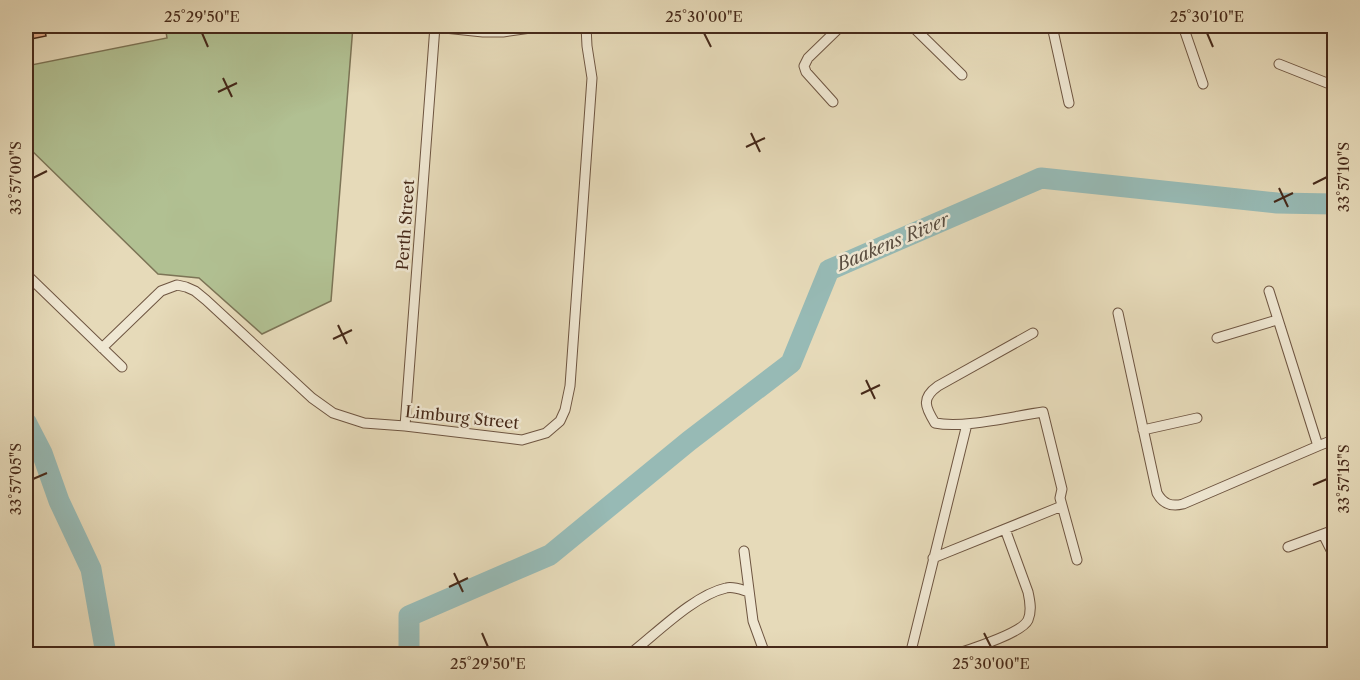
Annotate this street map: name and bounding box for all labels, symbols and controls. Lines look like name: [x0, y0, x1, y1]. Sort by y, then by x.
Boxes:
text: 25°29'50"E: [164, 7, 240, 26]
text: 25°30'00"E: [665, 7, 743, 26]
text: 25°30'10"E: [1170, 7, 1244, 26]
text: 33°57'00"S: [6, 141, 25, 215]
text: 33°57'10"S: [1334, 142, 1353, 212]
street label: Perth Street: [392, 179, 418, 271]
water label: Baakens River: [831, 208, 954, 276]
street label: Limburg Street: [404, 401, 520, 433]
text: 33°57'05"S: [6, 443, 25, 515]
text: 33°57'15"S: [1334, 444, 1353, 514]
text: 25°29'50"E: [450, 654, 526, 673]
text: 25°30'00"E: [952, 654, 1030, 673]

